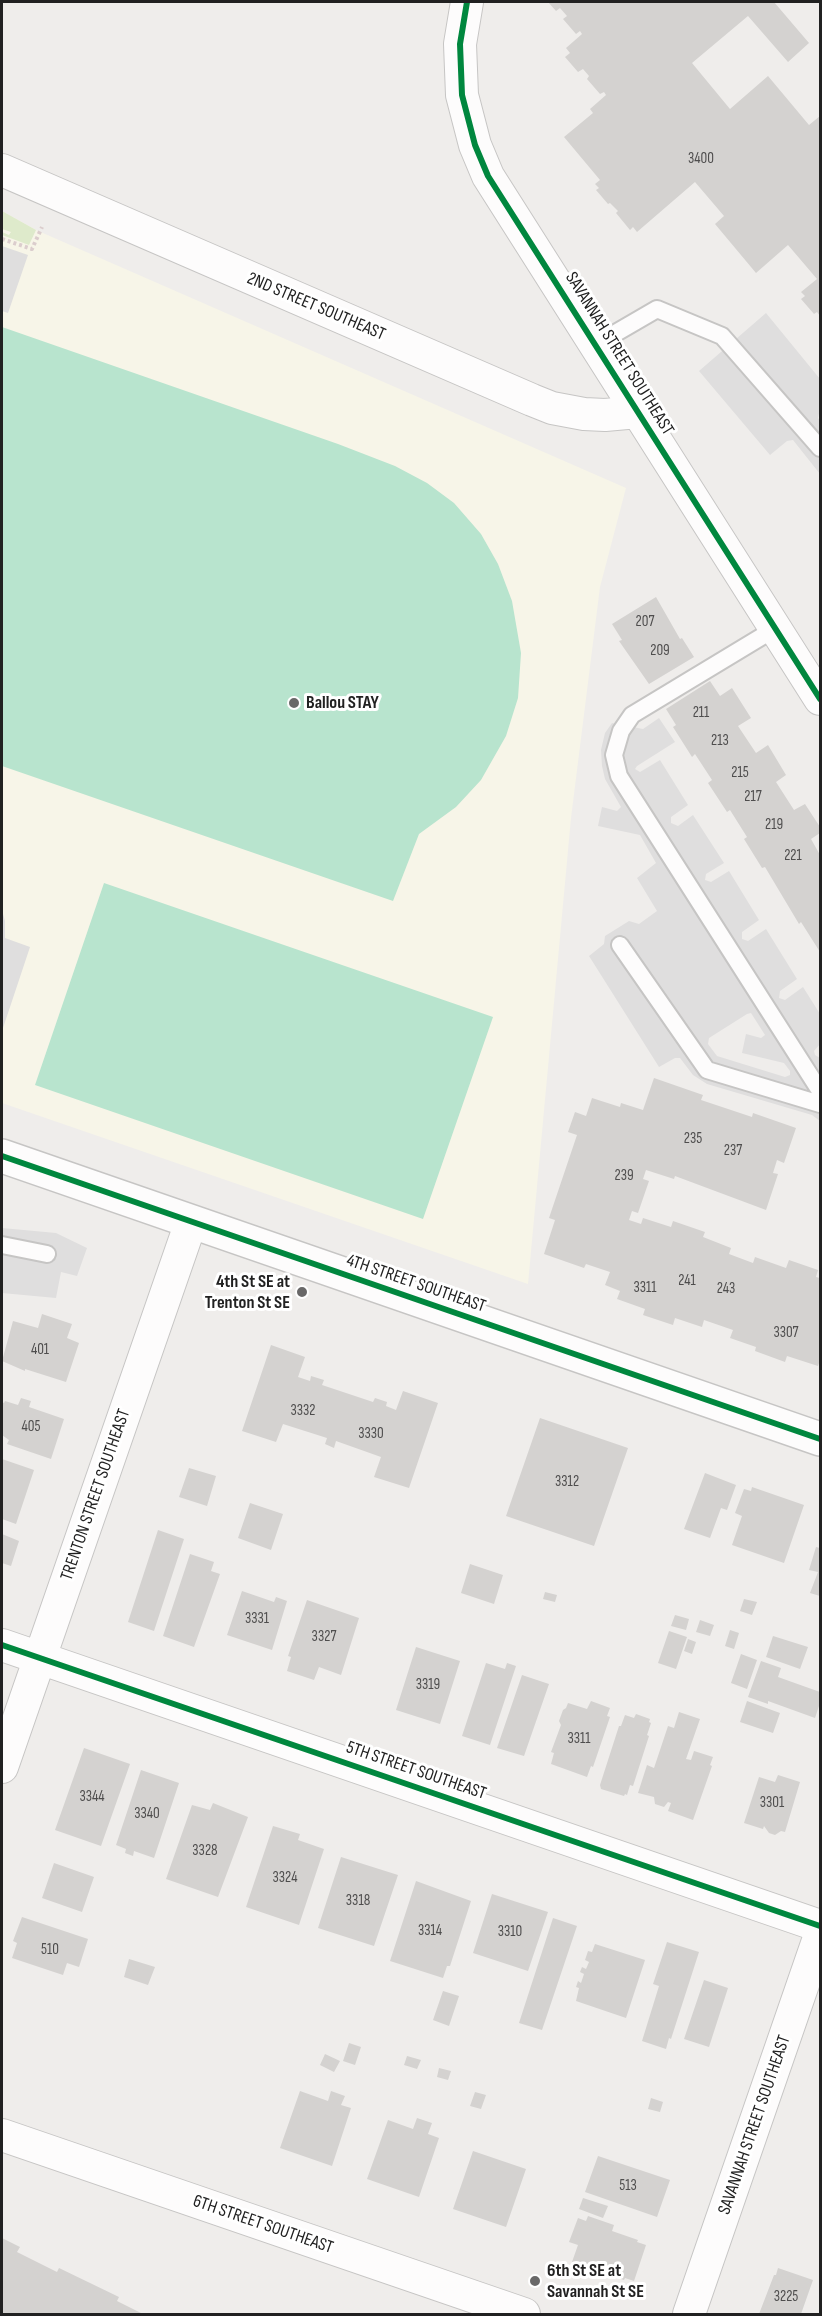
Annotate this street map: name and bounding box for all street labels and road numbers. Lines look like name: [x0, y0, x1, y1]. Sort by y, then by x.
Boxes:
street label: 2ND STREET SOUTHEAST: [244, 268, 388, 346]
street label: SAVANNAH STREET SOUTHEAST: [560, 268, 678, 440]
street label: 4TH STREET SOUTHEAST: [344, 1250, 488, 1318]
street label: TRENTON STREET SOUTHEAST: [56, 1406, 136, 1584]
street label: 5TH STREET SOUTHEAST: [343, 1737, 489, 1805]
street label: SAVANNAH STREET SOUTHEAST: [714, 2033, 796, 2217]
street label: 6TH STREET SOUTHEAST: [190, 2191, 336, 2259]

